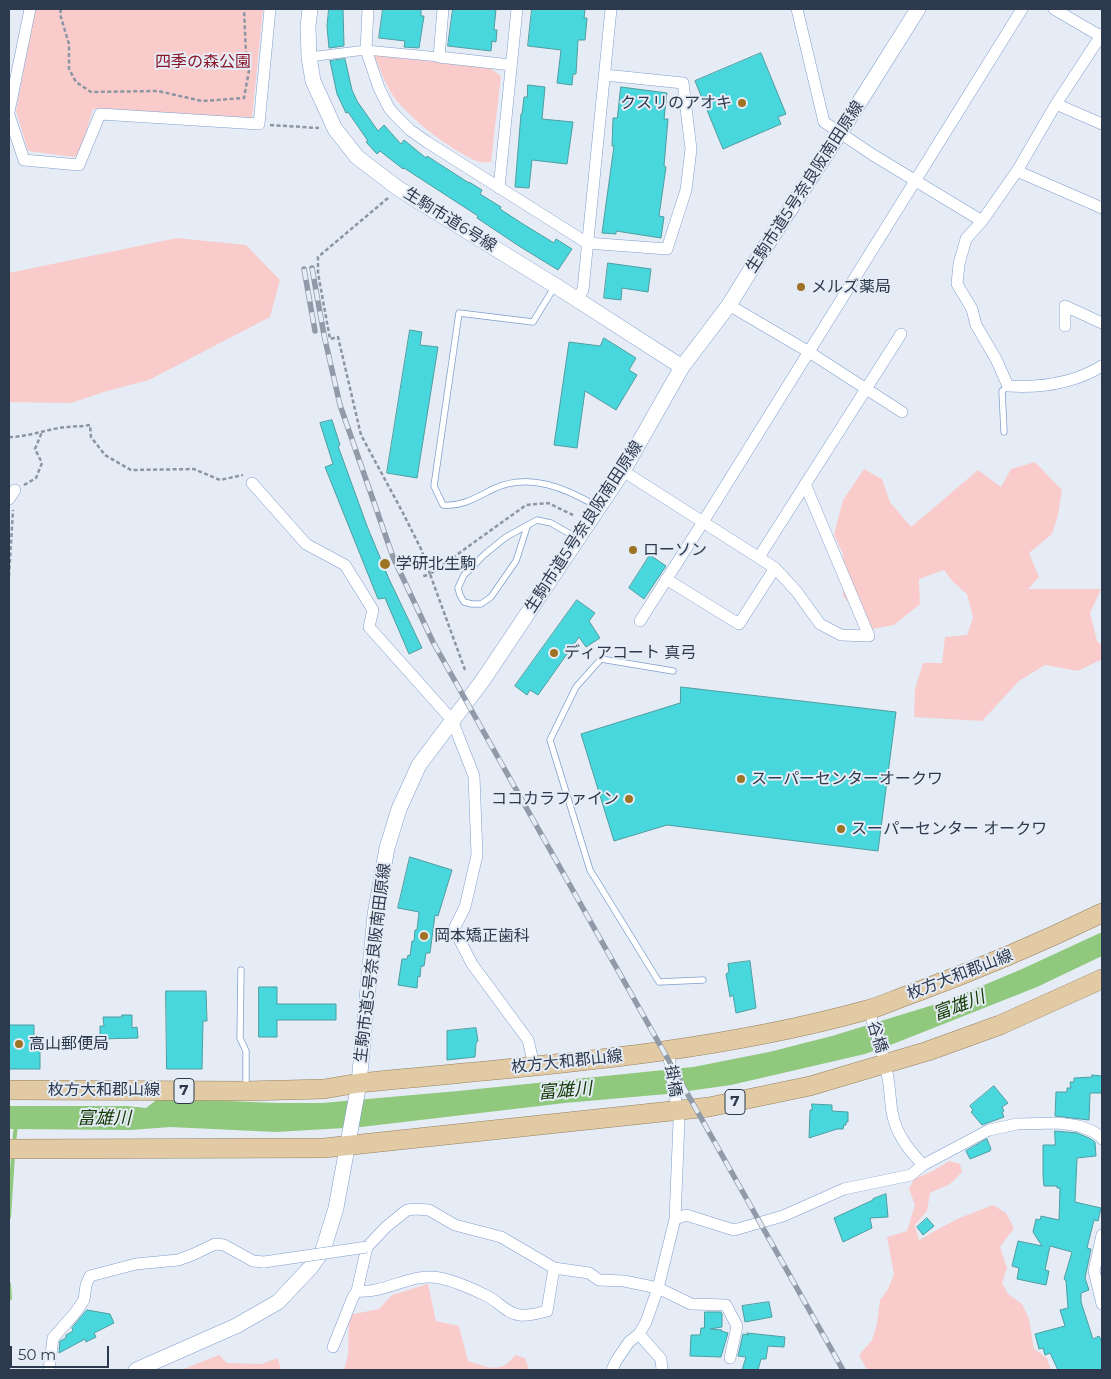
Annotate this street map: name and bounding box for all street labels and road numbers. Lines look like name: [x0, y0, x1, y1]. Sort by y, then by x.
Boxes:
street label: 生駒市道5号奈良阪南田原線: [742, 97, 868, 277]
street label: 生駒市道6号線: [400, 184, 500, 256]
street label: 生駒市道5号奈良阪南田原線: [521, 437, 647, 617]
street label: 生駒市道5号奈良阪南田原線: [351, 862, 395, 1064]
street label: 枚方大和郡山線: [904, 946, 1016, 1004]
street label: 谷橋: [863, 1019, 891, 1055]
street label: 枚方大和郡山線: [510, 1047, 624, 1077]
street label: 掛橋: [661, 1064, 685, 1098]
road number: 7: [174, 1078, 194, 1104]
street label: 枚方大和郡山線: [48, 1080, 160, 1100]
road number: 7: [725, 1090, 745, 1114]

